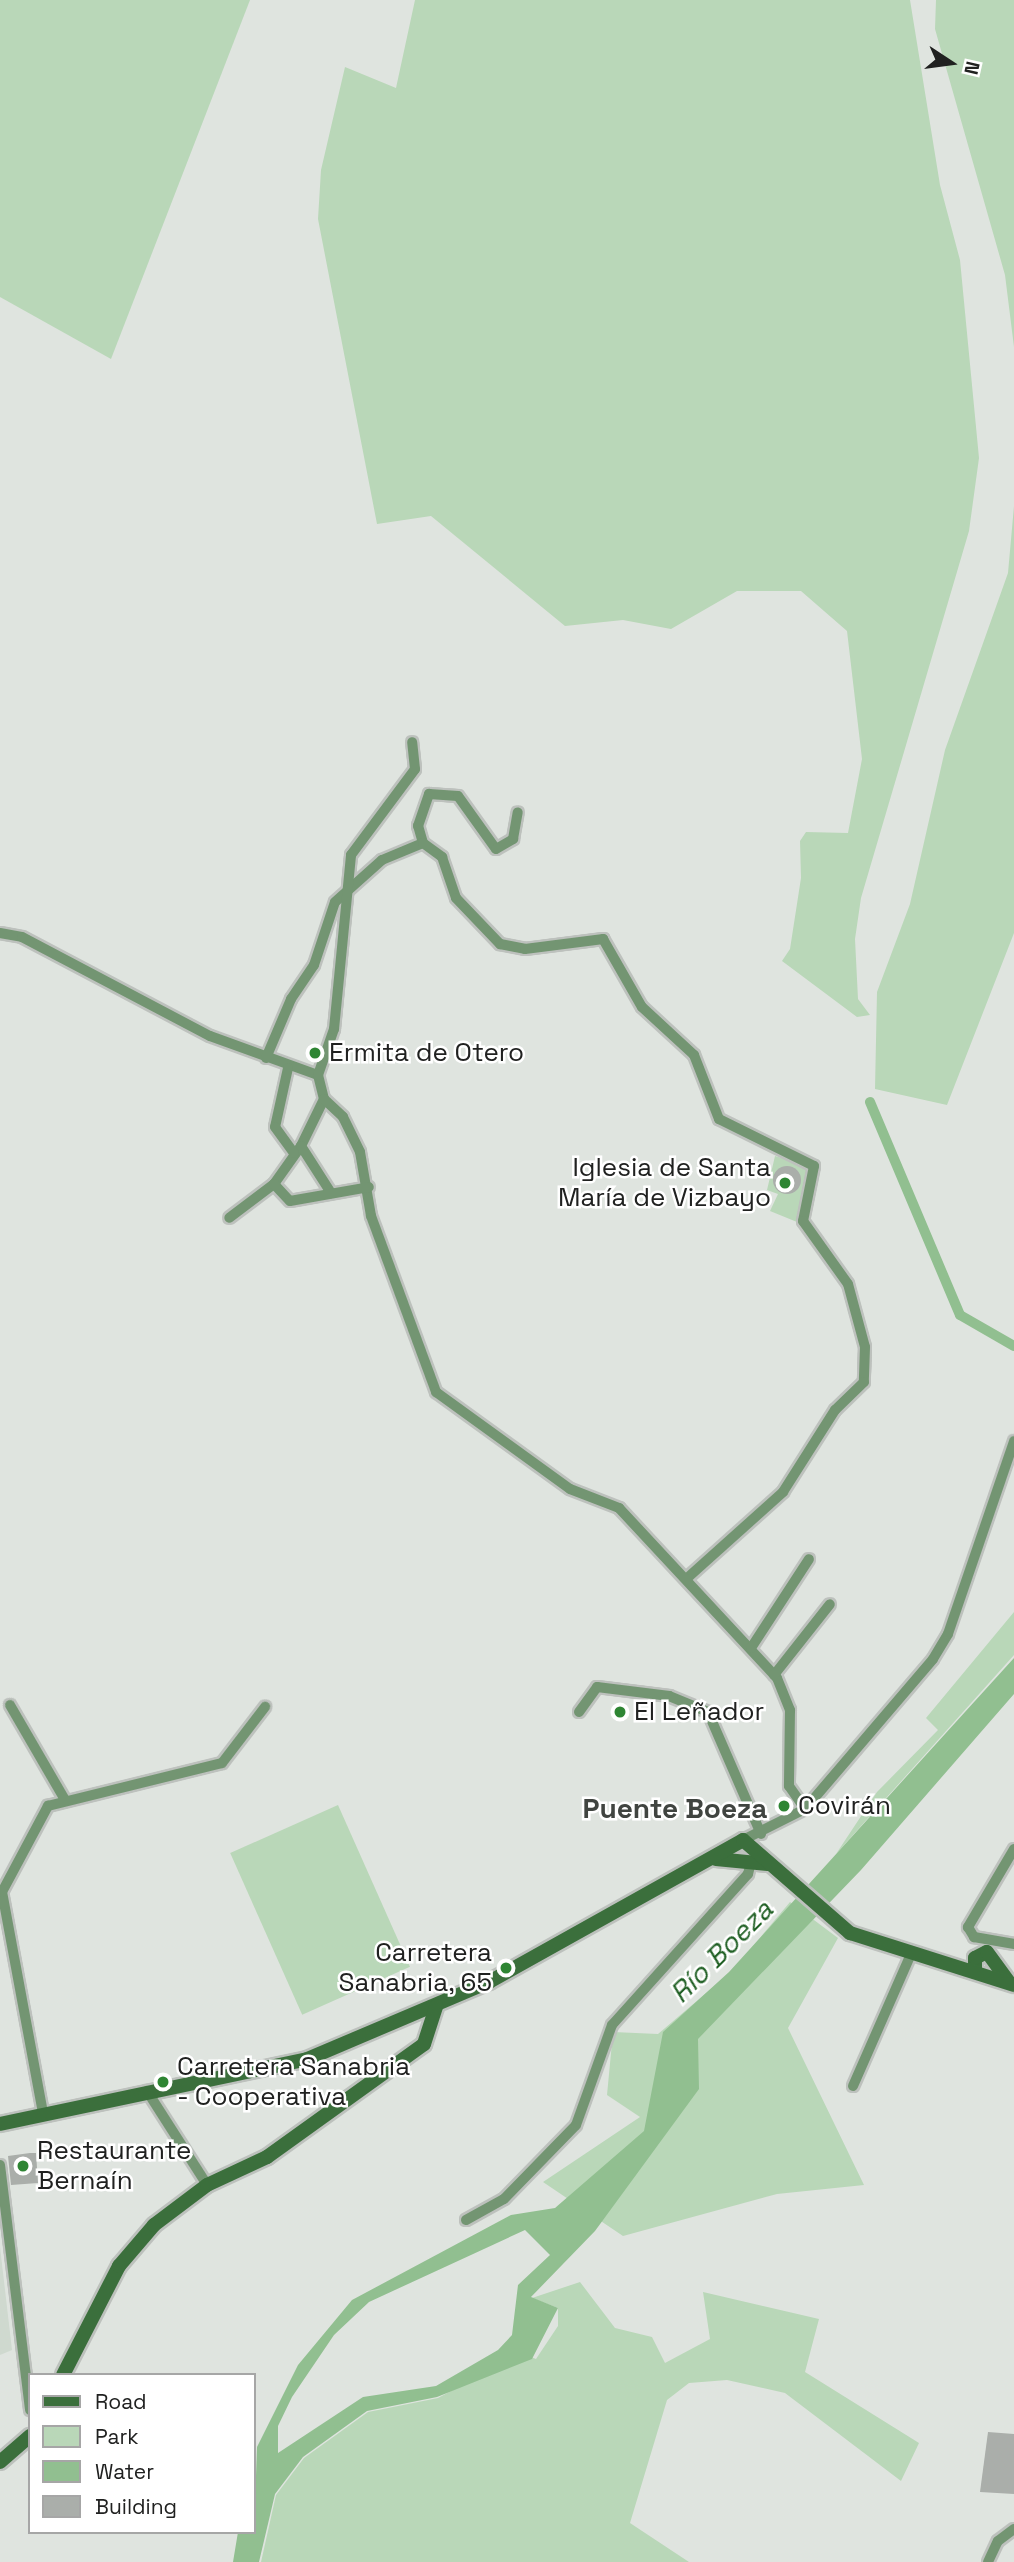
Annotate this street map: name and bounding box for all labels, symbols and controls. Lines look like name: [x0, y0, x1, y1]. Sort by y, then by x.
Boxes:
north arrow: [916, 28, 986, 98]
text: N: [958, 59, 986, 77]
place label: Ermita de Otero: [329, 1037, 524, 1069]
marker: Ermita de Otero: [307, 1045, 323, 1061]
place label: Iglesia de Santa María de Vizbayo: [558, 1152, 771, 1214]
marker: Iglesia de Santa María de Vizbayo: [777, 1175, 793, 1191]
place label: El Leñador: [634, 1696, 764, 1728]
marker: El Leñador: [612, 1704, 628, 1720]
place label: Covirán: [798, 1790, 891, 1822]
district label: Puente Boeza: [582, 1791, 768, 1825]
marker: Covirán: [776, 1798, 792, 1814]
water label: Río Boeza: [663, 1893, 779, 2009]
place label: Carretera Sanabria, 65: [338, 1937, 492, 1998]
marker: Carretera Sanabria, 65: [498, 1960, 514, 1976]
place label: Carretera Sanabria - Cooperativa: [177, 2051, 410, 2112]
marker: Carretera Sanabria - Cooperativa: [155, 2074, 171, 2090]
place label: Restaurante Bernaín: [37, 2135, 191, 2196]
marker: Restaurante Bernaín: [15, 2158, 31, 2174]
legend: [28, 2373, 256, 2534]
text: Road: [95, 2388, 147, 2415]
text: Park: [95, 2423, 139, 2450]
text: Water: [95, 2458, 154, 2485]
text: Building: [95, 2493, 177, 2520]

